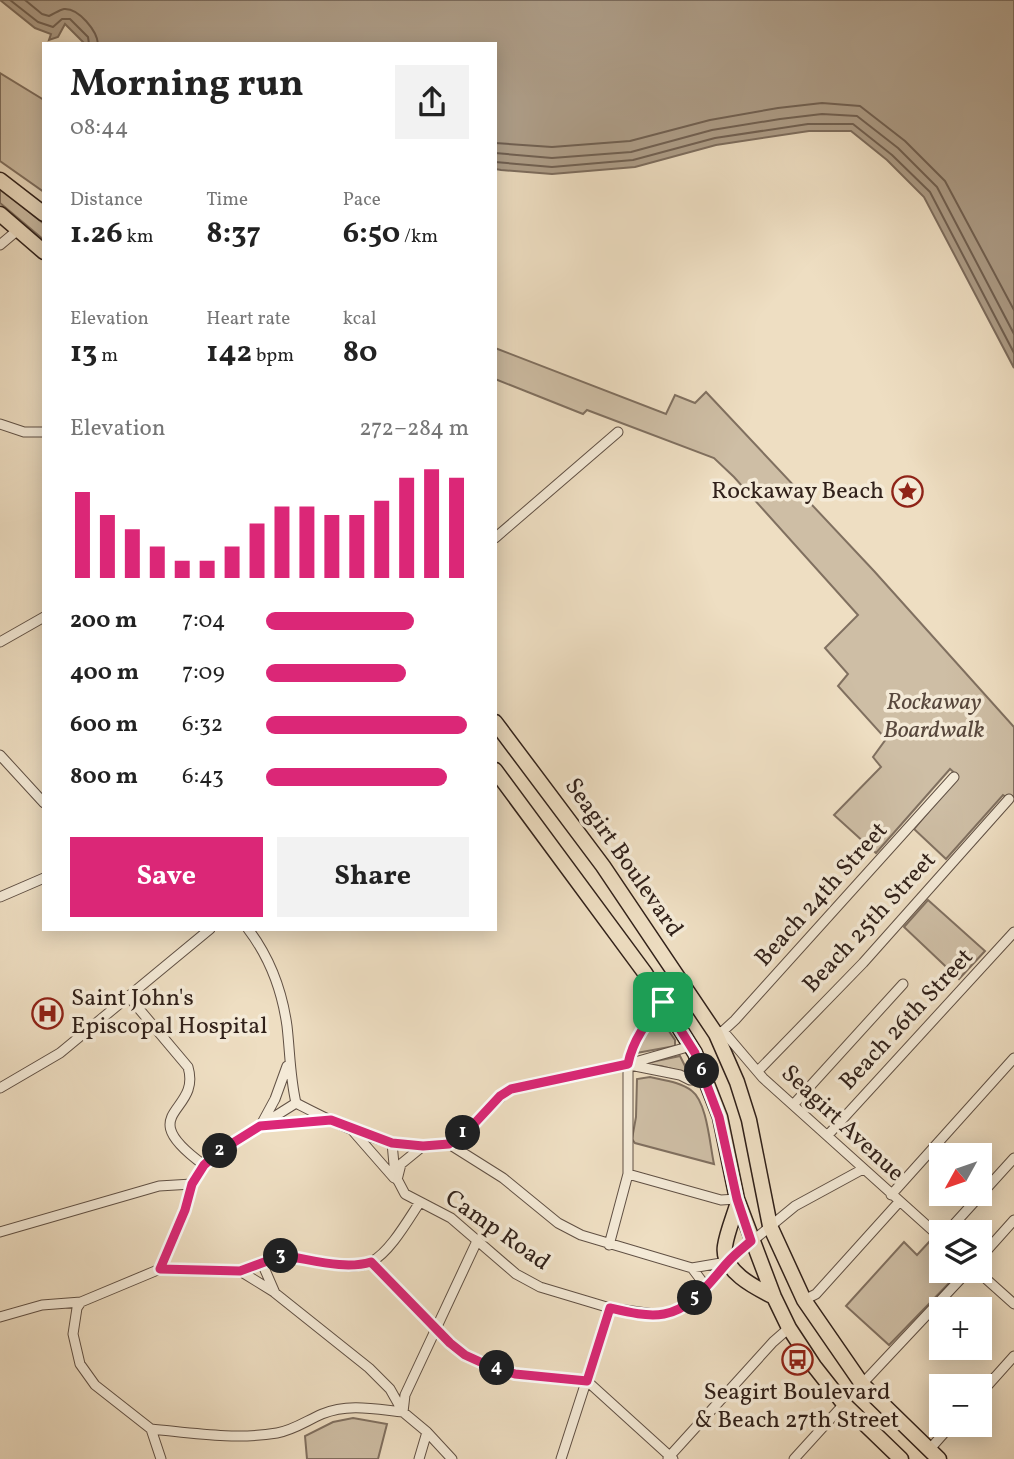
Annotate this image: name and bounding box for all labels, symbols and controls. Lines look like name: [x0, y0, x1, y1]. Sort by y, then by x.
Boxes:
text: Morning run: [70, 59, 304, 112]
button: share: [395, 65, 469, 139]
text: 08:44: [70, 112, 128, 144]
text: Distance: [70, 187, 143, 213]
text: Time: [206, 187, 248, 213]
text: Pace: [343, 187, 381, 213]
text: 1.26: [70, 213, 123, 255]
text: 8:37: [206, 213, 261, 255]
text: 6:50: [343, 213, 400, 255]
text: km: [123, 224, 154, 250]
text: /km: [400, 224, 438, 250]
text: Elevation: [70, 306, 149, 332]
text: Heart rate: [206, 306, 290, 332]
text: kcal: [343, 306, 376, 332]
text: 13: [70, 332, 97, 374]
text: 142: [206, 332, 252, 374]
text: 80: [343, 332, 378, 374]
text: m: [97, 343, 118, 369]
text: bpm: [252, 343, 294, 369]
text: Elevation: [70, 413, 166, 445]
text: 272–284 m: [359, 413, 469, 445]
place label: Rockaway Beach: [711, 475, 884, 509]
place icon: Rockaway Beach: [890, 475, 924, 509]
text: 200 m: [70, 605, 137, 637]
text: 7:04: [182, 605, 226, 637]
text: 400 m: [70, 657, 139, 689]
text: 7:09: [182, 657, 225, 689]
park label: Rockaway Boardwalk: [883, 686, 985, 748]
text: 600 m: [70, 709, 138, 741]
text: 6:32: [182, 709, 223, 741]
text: 800 m: [70, 761, 138, 793]
text: 6:43: [182, 761, 224, 793]
street label: Seagirt Boulevard: [555, 772, 691, 944]
street label: Beach 24th Street: [748, 815, 896, 975]
button: Save: [70, 837, 263, 917]
button: Share: [277, 837, 469, 917]
street label: Beach 25th Street: [795, 845, 945, 1001]
street label: Beach 26th Street: [832, 941, 982, 1099]
pin: [633, 972, 693, 1032]
place label: Saint John's Episcopal Hospital: [71, 982, 268, 1044]
icon: arrive: [644, 983, 682, 1021]
hospital icon: Saint John's Episcopal Hospital: [31, 996, 65, 1030]
pin: 6: [684, 1054, 720, 1088]
text: 6: [696, 1057, 707, 1083]
street label: Seagirt Avenue: [773, 1058, 911, 1190]
pin: 1: [446, 1116, 480, 1150]
text: 1: [459, 1119, 466, 1145]
pin: 2: [202, 1134, 238, 1168]
text: 2: [215, 1137, 224, 1163]
north arrow: [929, 1143, 992, 1206]
map controls: [929, 1143, 992, 1437]
street label: Camp Road: [437, 1182, 557, 1280]
button: layers: [929, 1220, 992, 1283]
pin: 3: [264, 1238, 298, 1274]
text: 3: [276, 1242, 285, 1268]
pin: 5: [678, 1280, 712, 1316]
text: 5: [690, 1284, 699, 1310]
button: +: [929, 1297, 992, 1360]
bus stop icon: Seagirt Boulevard & Beach 27th Street: [780, 1342, 814, 1376]
pin: 4: [480, 1350, 514, 1386]
text: 4: [491, 1354, 502, 1380]
button: −: [929, 1374, 992, 1437]
place label: Seagirt Boulevard & Beach 27th Street: [695, 1376, 899, 1438]

